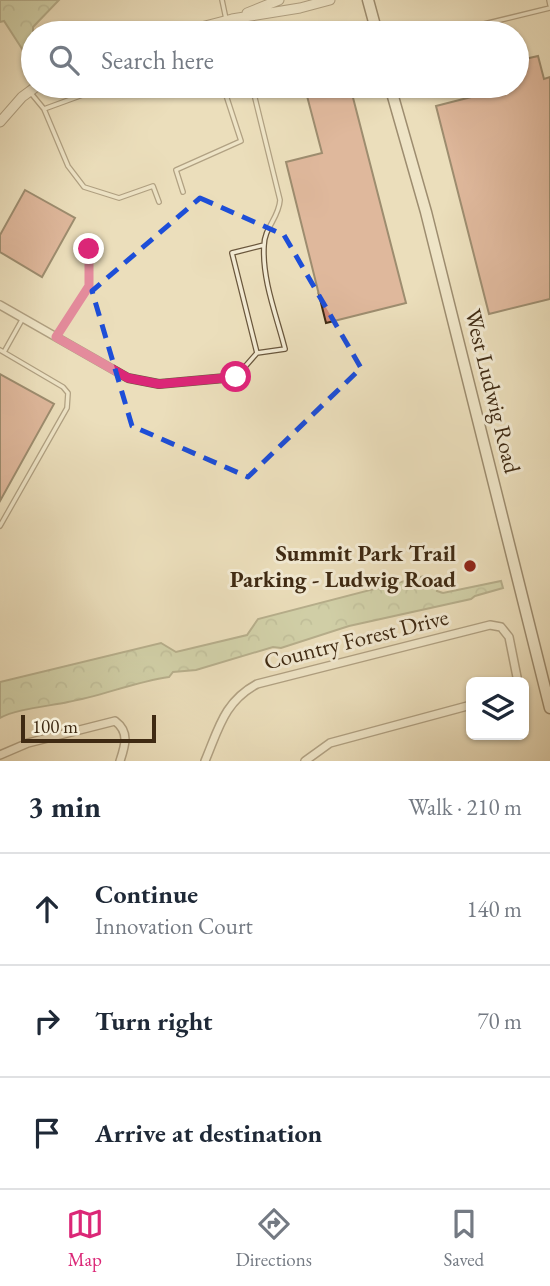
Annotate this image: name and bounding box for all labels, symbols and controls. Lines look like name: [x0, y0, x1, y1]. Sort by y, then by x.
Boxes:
search box: [21, 21, 529, 98]
icon: search: [45, 41, 83, 79]
text: Search here: [101, 43, 214, 77]
route end: [73, 233, 104, 264]
street label: West Ludwig Road: [458, 306, 528, 477]
route start: [220, 361, 251, 392]
place label: Summit Park Trail Parking - Ludwig Road: [230, 538, 456, 594]
marker: Summit Park Trail Parking - Ludwig Road: [462, 558, 478, 574]
street label: Country Forest Drive: [261, 602, 451, 676]
map controls: [466, 677, 529, 740]
button: layers: [466, 677, 529, 740]
scale bar: [21, 712, 156, 744]
text: 100 m: [32, 714, 78, 739]
text: 3 min: [28, 787, 101, 826]
text: Walk · 210 m: [408, 792, 522, 822]
text: Continue: [95, 877, 198, 911]
icon: ahead: [28, 890, 66, 928]
text: 140 m: [466, 894, 522, 924]
text: Innovation Court: [95, 911, 253, 941]
icon: right: [28, 1002, 66, 1040]
text: Turn right: [95, 1004, 213, 1038]
text: 70 m: [477, 1006, 522, 1036]
icon: arrive: [28, 1114, 66, 1152]
text: Arrive at destination: [95, 1116, 322, 1150]
tab: Map: [66, 1205, 104, 1272]
tab: Directions: [235, 1205, 312, 1272]
tab: Saved: [443, 1205, 484, 1272]

